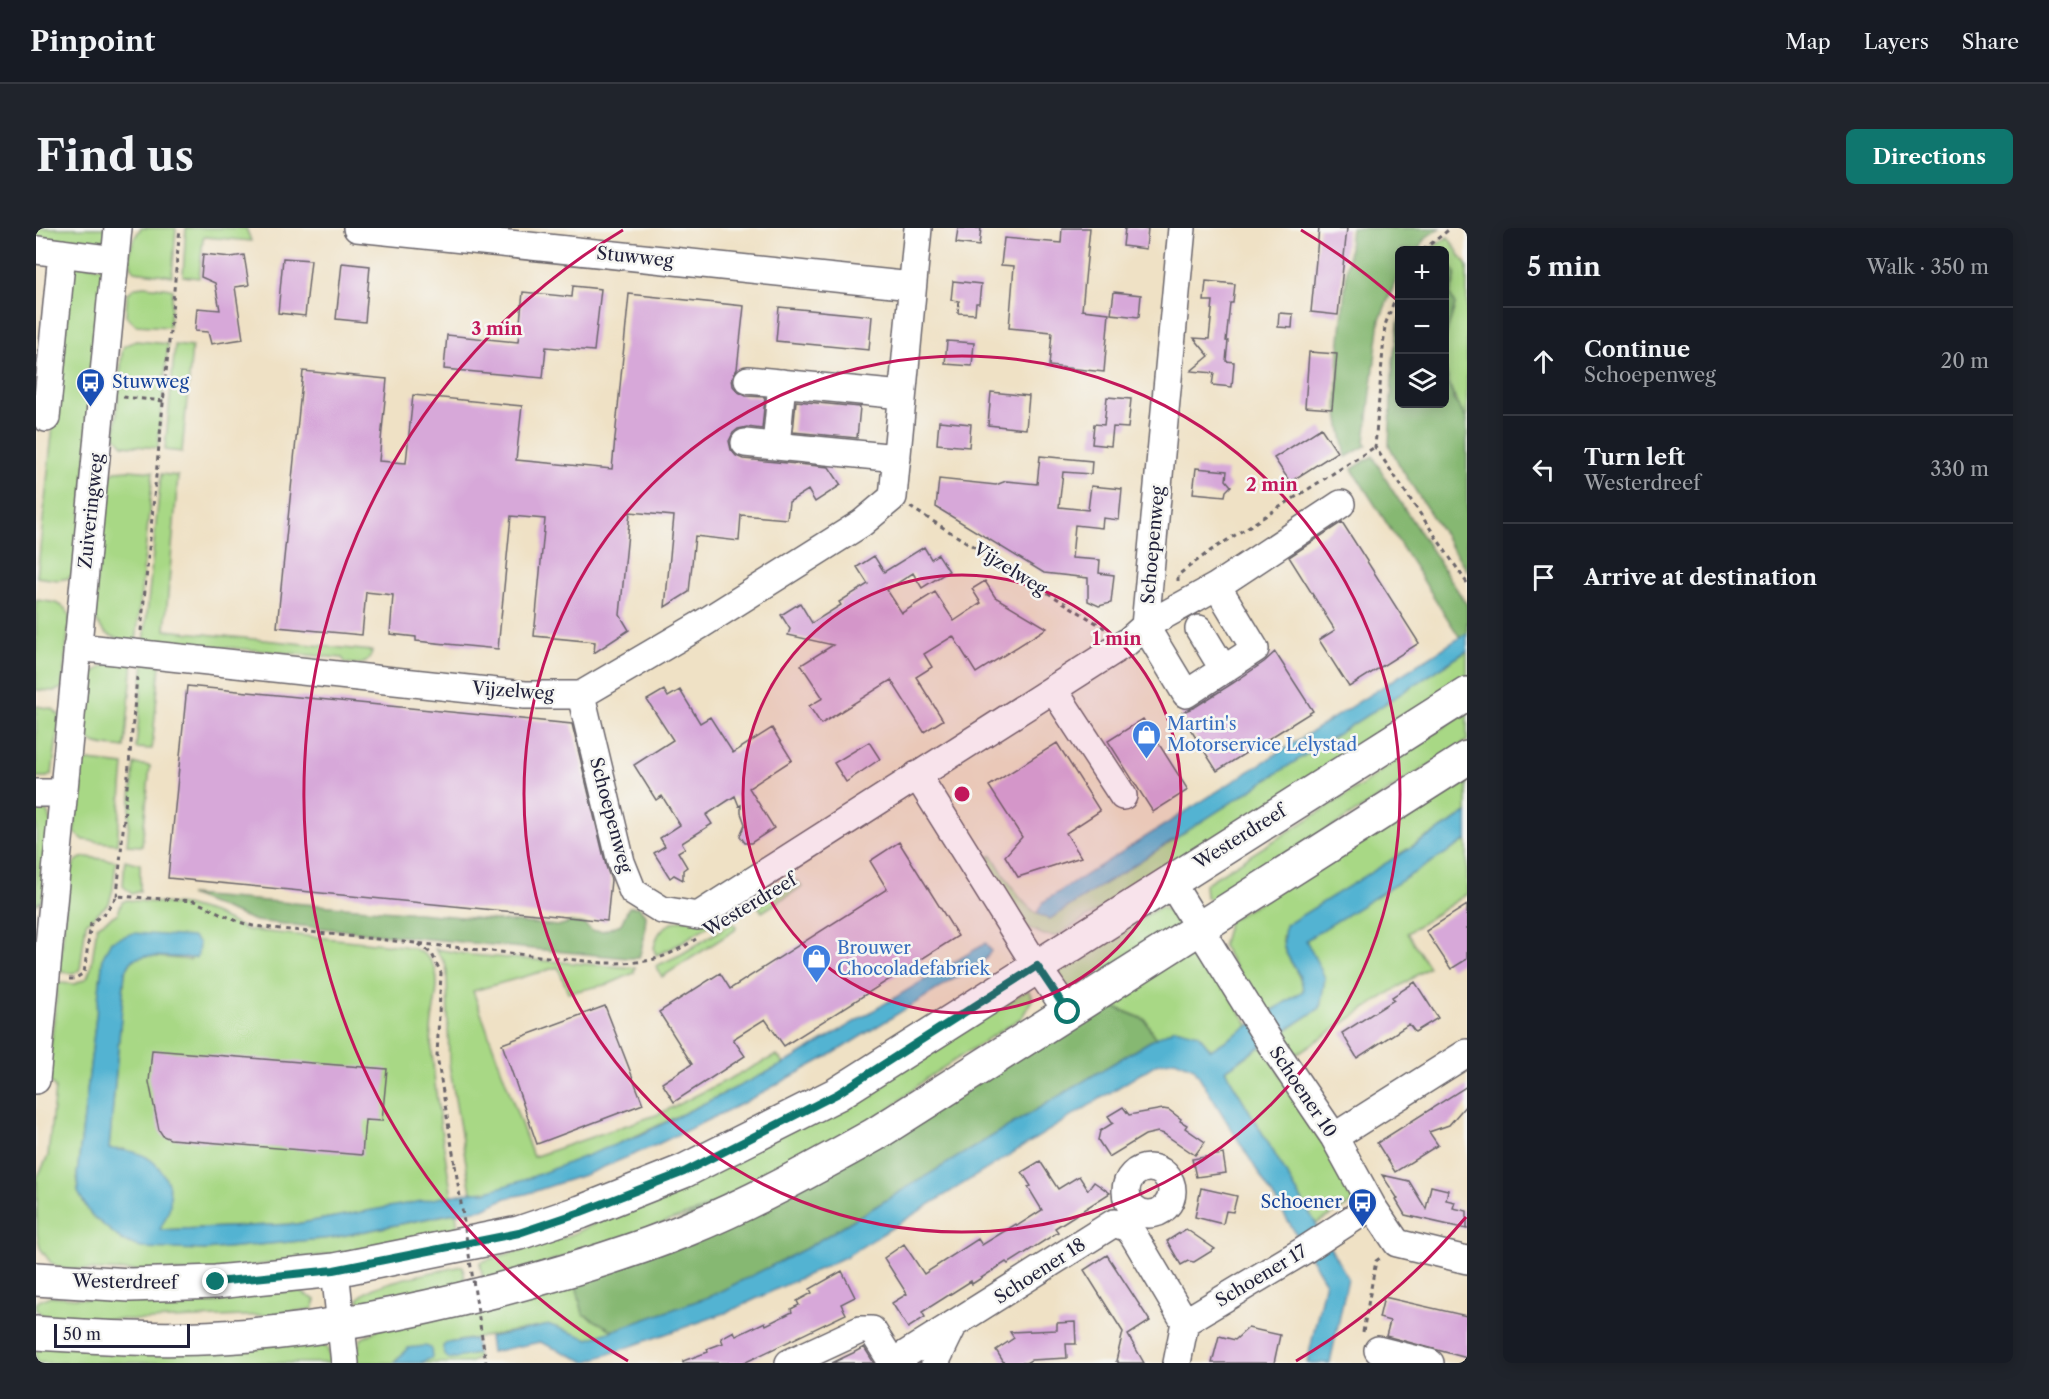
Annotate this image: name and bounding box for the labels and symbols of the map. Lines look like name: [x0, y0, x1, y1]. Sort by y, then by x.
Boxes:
street label: Stuwweg: [596, 242, 675, 272]
text: 3 min: [471, 318, 523, 340]
bus stop icon: Stuwweg: [75, 366, 107, 408]
place label: Stuwweg: [112, 371, 189, 393]
street label: Zuiveringweg: [74, 452, 108, 570]
text: 2 min: [1246, 474, 1299, 496]
street label: Schoepenweg: [1137, 484, 1169, 605]
street label: Vijzelweg: [969, 537, 1051, 600]
text: 1 min: [1092, 628, 1142, 650]
street label: Vijzelweg: [470, 677, 555, 705]
place label: Martin's Motorservice Lelystad: [1167, 713, 1357, 756]
shop icon: Martin's Motorservice Lelystad: [1130, 718, 1162, 760]
street label: Schoepenweg: [585, 755, 637, 876]
centre of rings: [952, 784, 972, 804]
street label: Westerdreef: [1189, 799, 1292, 875]
street label: Westerdreef: [699, 867, 803, 942]
place label: Brouwer Chocoladefabriek: [837, 937, 991, 980]
shop icon: Brouwer Chocoladefabriek: [800, 942, 832, 984]
route start: [1054, 998, 1080, 1024]
street label: Schoener 10: [1265, 1042, 1341, 1142]
bus stop icon: Schoener: [1347, 1186, 1379, 1228]
place label: Schoener: [1260, 1191, 1342, 1213]
street label: Schoener 18: [990, 1233, 1090, 1309]
street label: Schoener 17: [1211, 1240, 1311, 1312]
route end: [202, 1268, 228, 1294]
street label: Westerdreef: [71, 1270, 180, 1294]
scale bar: [54, 1321, 190, 1348]

